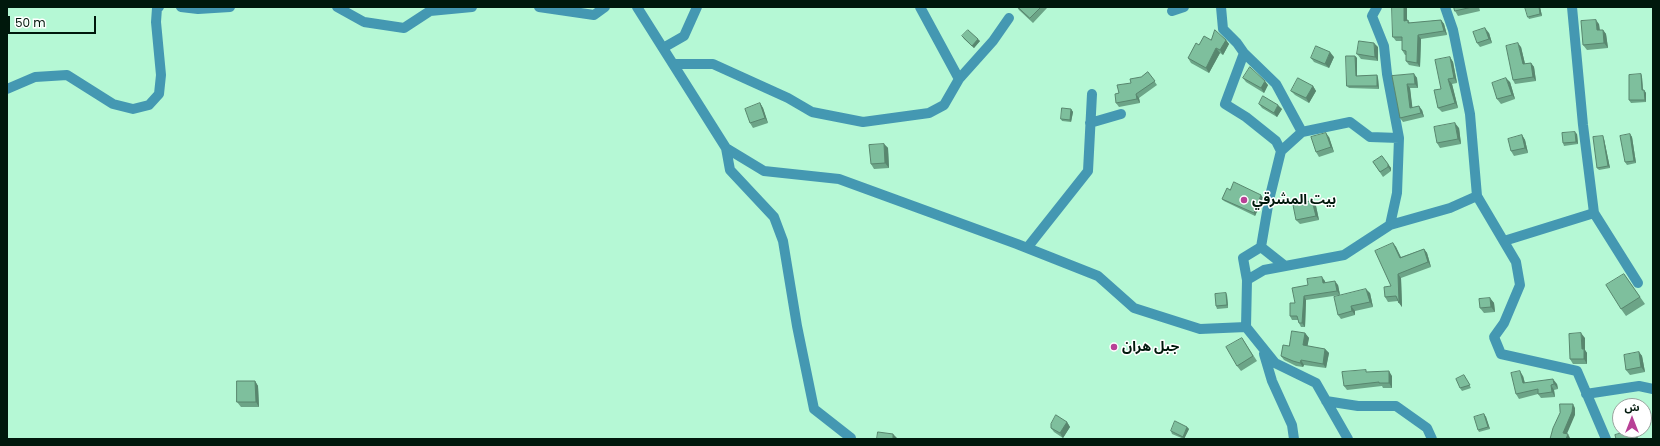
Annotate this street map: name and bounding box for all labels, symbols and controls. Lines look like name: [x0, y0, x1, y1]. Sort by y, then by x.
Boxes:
scale bar: [10, 8, 98, 34]
text: 50 m: [15, 14, 46, 31]
place label: بيت المشرقي: [1252, 192, 1336, 208]
marker: بيت المشرقي: [1239, 195, 1249, 205]
place label: جبل هران: [1122, 339, 1179, 355]
marker: جبل هران: [1109, 342, 1119, 352]
north arrow: [1612, 398, 1652, 438]
text: ش: [1624, 399, 1640, 415]

